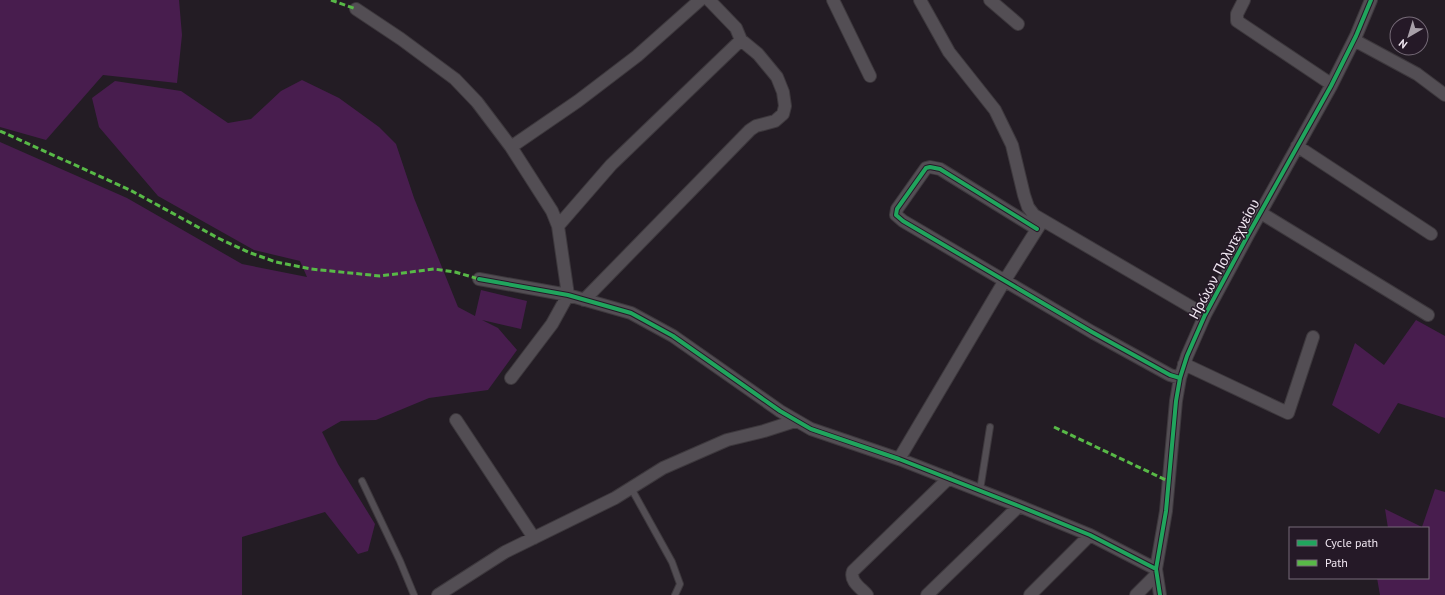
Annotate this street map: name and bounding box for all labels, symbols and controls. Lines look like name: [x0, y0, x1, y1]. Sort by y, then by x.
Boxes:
north arrow: [1389, 16, 1429, 56]
text: N: [1396, 36, 1410, 52]
street label: Ηρώων Πολυτεχνείου: [1185, 196, 1263, 322]
legend: [1289, 527, 1429, 579]
text: Cycle path: [1325, 535, 1378, 550]
text: Path: [1325, 555, 1348, 570]

